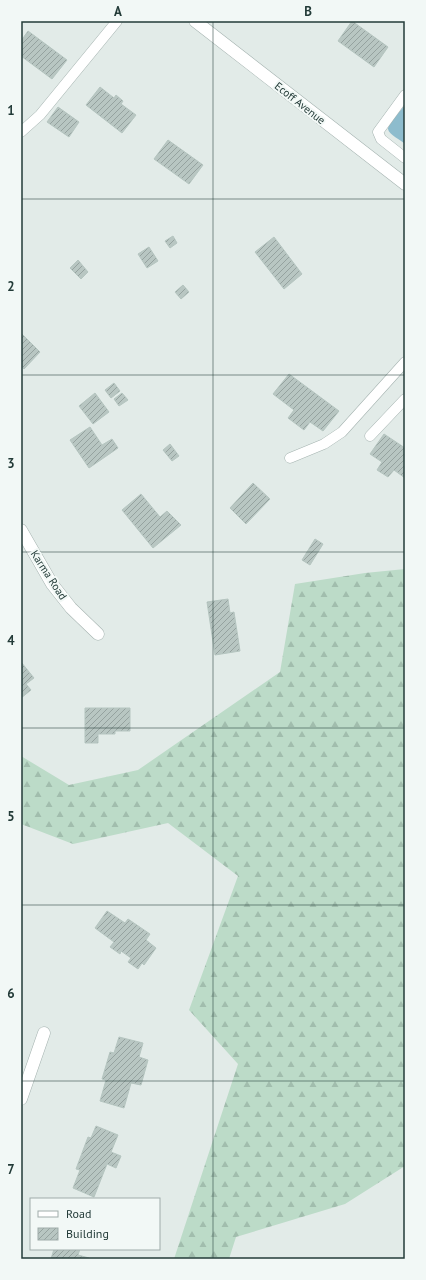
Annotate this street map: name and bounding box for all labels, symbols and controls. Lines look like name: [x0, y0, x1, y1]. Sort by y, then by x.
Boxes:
text: A: [114, 3, 122, 20]
text: B: [304, 3, 312, 20]
street label: Ecoff Avenue: [272, 79, 328, 127]
text: 1: [7, 102, 15, 119]
text: 2: [7, 278, 15, 295]
text: 3: [7, 455, 15, 472]
street label: Karma Road: [28, 548, 70, 602]
text: 4: [7, 632, 15, 649]
text: 5: [7, 808, 15, 825]
text: 6: [7, 985, 15, 1002]
text: 7: [7, 1161, 15, 1178]
legend: [30, 1198, 160, 1250]
text: Road: [66, 1206, 91, 1221]
text: Building: [66, 1226, 109, 1241]

